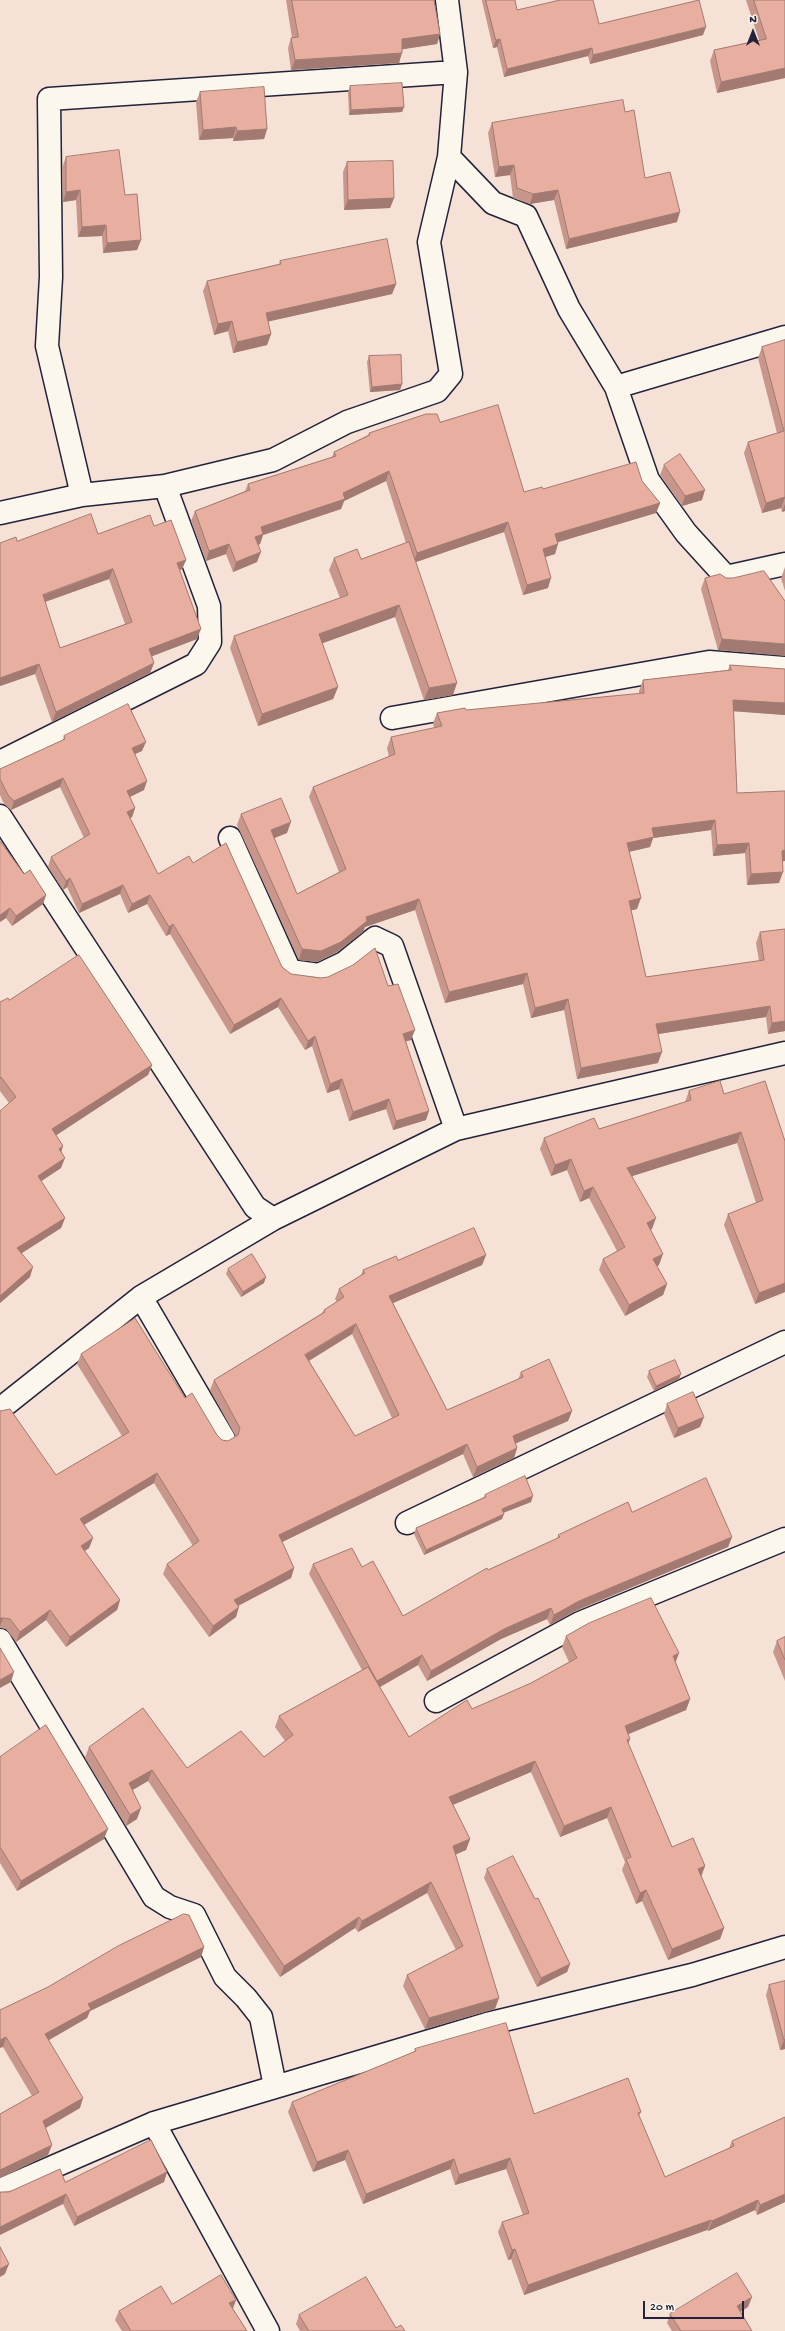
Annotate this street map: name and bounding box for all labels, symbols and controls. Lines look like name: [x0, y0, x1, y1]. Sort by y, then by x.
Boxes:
north arrow: [733, 12, 773, 52]
text: N: [749, 14, 757, 26]
scale bar: [645, 2293, 746, 2319]
text: 20 m: [650, 2301, 674, 2315]

